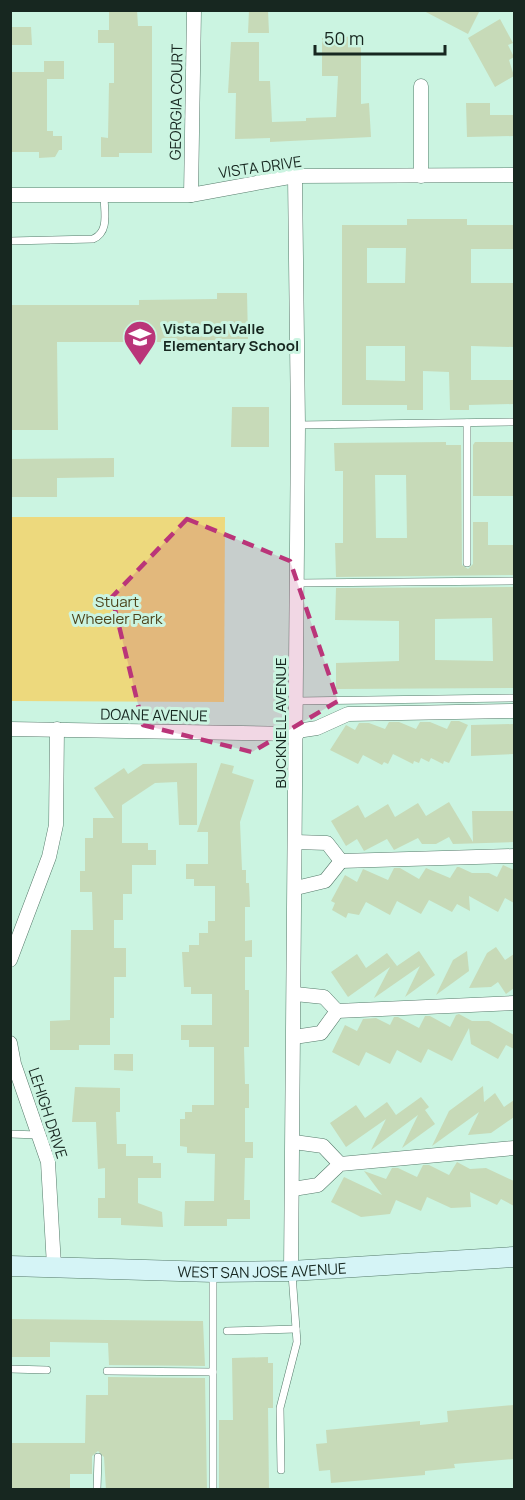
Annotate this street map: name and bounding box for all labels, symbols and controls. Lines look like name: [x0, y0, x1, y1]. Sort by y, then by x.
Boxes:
scale bar: [315, 18, 446, 56]
text: 50 m: [324, 26, 364, 50]
street label: GEORGIA COURT: [164, 44, 188, 160]
street label: VISTA DRIVE: [217, 151, 303, 183]
place label: Vista Del Valle Elementary School: [163, 318, 299, 356]
school or university icon: Vista Del Valle Elementary School: [122, 319, 158, 366]
park label: Stuart Wheeler Park: [71, 591, 163, 629]
street label: BUCKNELL AVENUE: [270, 657, 291, 789]
street label: DOANE AVENUE: [100, 704, 208, 726]
street label: LEHIGH DRIVE: [23, 1065, 73, 1161]
street label: WEST SAN JOSE AVENUE: [177, 1257, 347, 1283]

